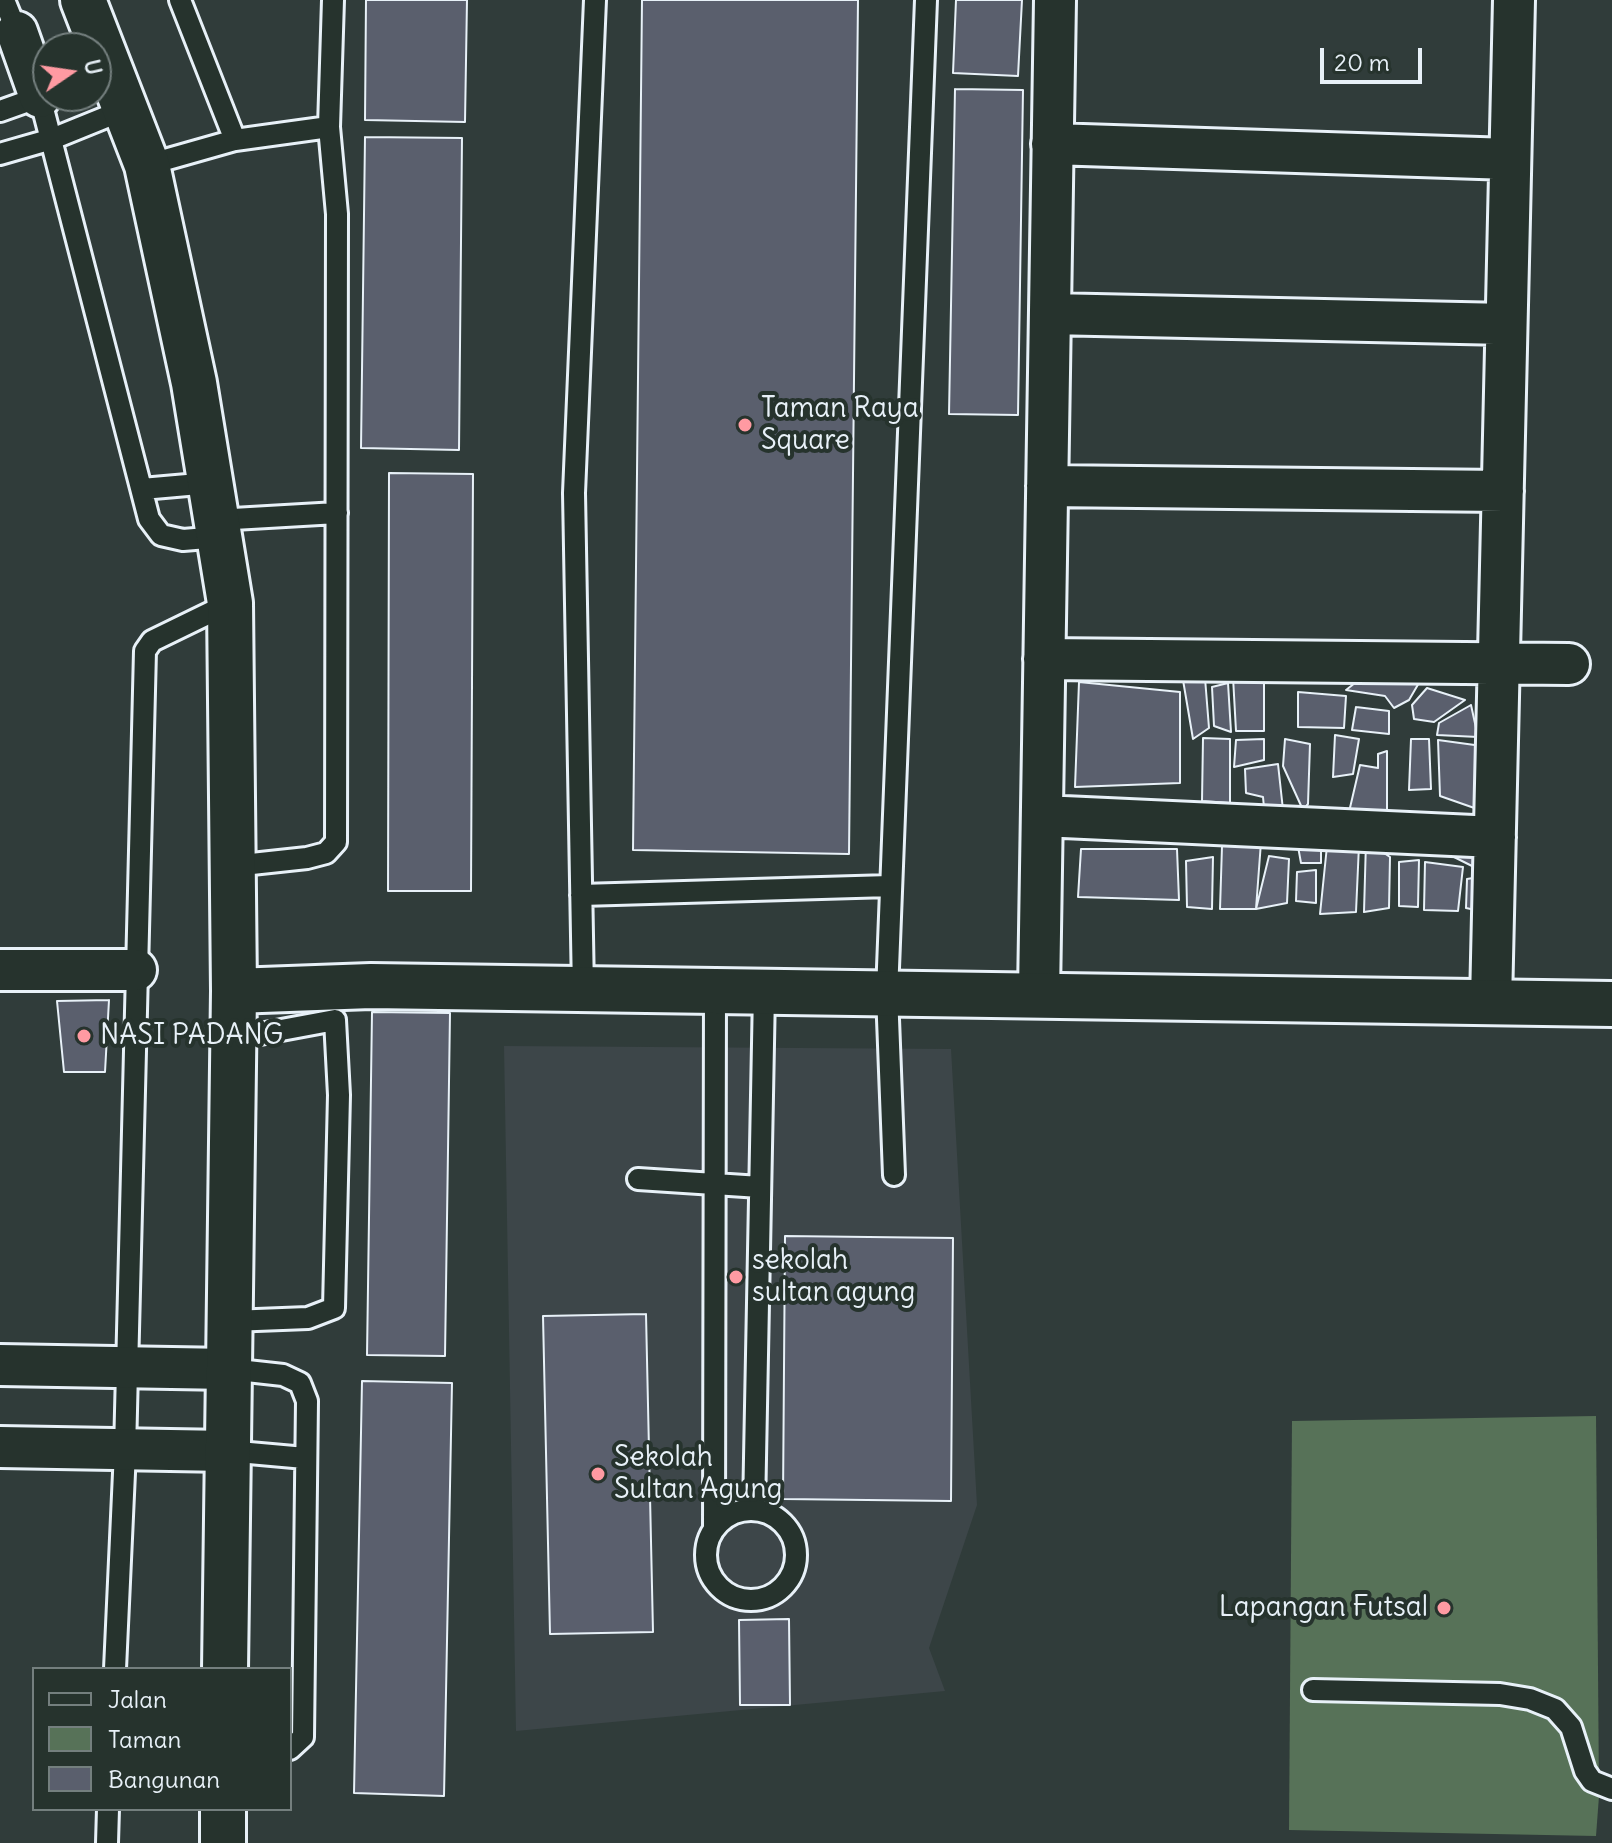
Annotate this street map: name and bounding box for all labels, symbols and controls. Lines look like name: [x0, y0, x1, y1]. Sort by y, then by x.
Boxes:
north arrow: [32, 32, 112, 112]
scale bar: [1324, 32, 1426, 82]
text: 20 m: [1334, 47, 1390, 77]
text: U: [78, 57, 109, 78]
place label: Taman Raya Square: [761, 392, 919, 458]
marker: Taman Raya Square: [736, 416, 754, 434]
place label: NASI PADANG: [100, 1019, 283, 1053]
marker: NASI PADANG: [75, 1027, 93, 1045]
place label: sekolah sultan agung: [752, 1244, 915, 1310]
marker: sekolah sultan agung: [727, 1268, 745, 1286]
place label: Sekolah Sultan Agung: [614, 1441, 782, 1507]
marker: Sekolah Sultan Agung: [589, 1465, 607, 1483]
place label: Lapangan Futsal: [1219, 1591, 1428, 1625]
marker: Lapangan Futsal: [1435, 1599, 1453, 1617]
legend: [32, 1667, 292, 1811]
text: Jalan: [108, 1684, 167, 1714]
text: Taman: [108, 1724, 181, 1754]
text: Bangunan: [108, 1764, 220, 1794]

